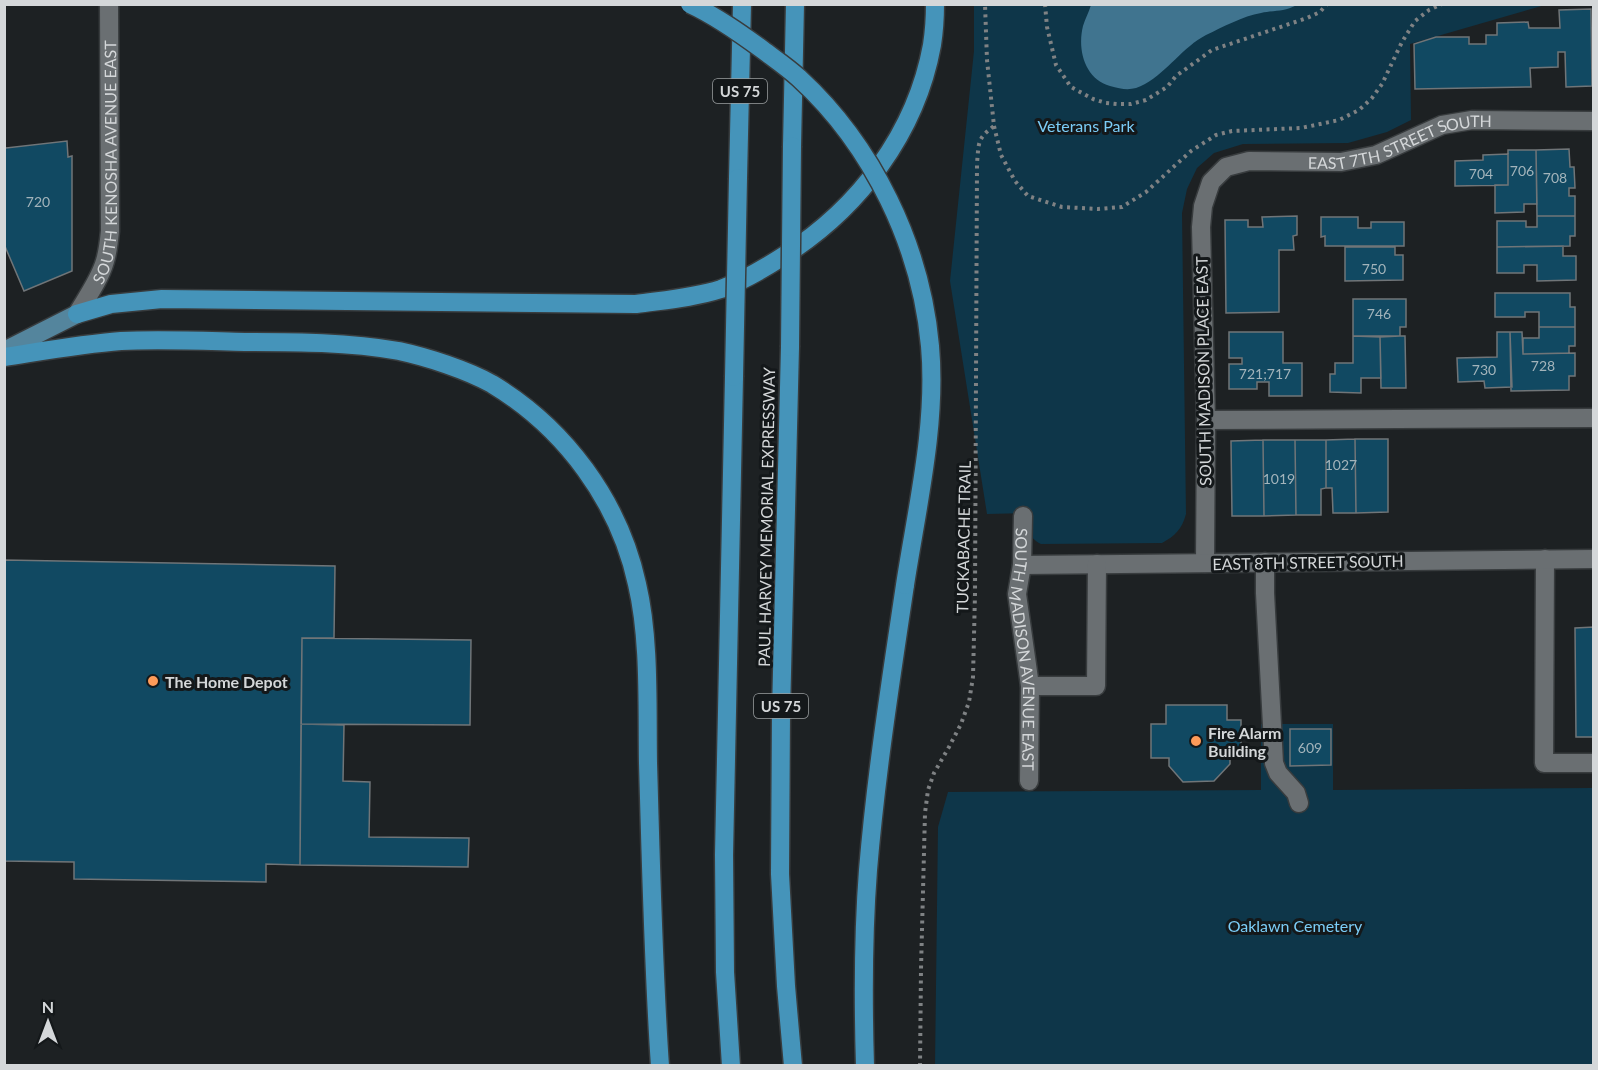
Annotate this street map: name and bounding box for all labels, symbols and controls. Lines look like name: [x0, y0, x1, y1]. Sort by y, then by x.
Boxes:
street label: SOUTH KENOSHA AVENUE EAST: [88, 40, 120, 287]
road number: US 75: [713, 79, 767, 103]
street label: EAST 7TH STREET SOUTH: [1308, 110, 1492, 172]
park label: Veterans Park: [1037, 116, 1135, 135]
house number: 706: [1510, 162, 1534, 179]
house number: 704: [1469, 165, 1493, 182]
house number: 708: [1543, 169, 1567, 186]
house number: 720: [26, 193, 50, 210]
street label: SOUTH MADISON PLACE EAST: [1191, 255, 1215, 486]
house number: 750: [1362, 260, 1386, 277]
house number: 746: [1367, 305, 1391, 322]
house number: 728: [1531, 357, 1555, 374]
house number: 730: [1472, 361, 1496, 378]
house number: 721;717: [1239, 365, 1291, 382]
street label: PAUL HARVEY MEMORIAL EXPRESSWAY: [754, 367, 778, 667]
house number: 1027: [1325, 456, 1357, 473]
street label: TUCKABACHE TRAIL: [952, 460, 974, 614]
house number: 1019: [1263, 470, 1295, 487]
street label: SOUTH MADISON AVENUE EAST: [1006, 528, 1039, 771]
street label: EAST 8TH STREET SOUTH: [1212, 551, 1404, 573]
place label: The Home Depot: [165, 672, 288, 691]
marker: The Home Depot: [146, 674, 160, 688]
road number: US 75: [754, 694, 808, 718]
place label: Fire Alarm Building: [1208, 723, 1281, 760]
marker: Fire Alarm Building: [1189, 734, 1203, 748]
house number: 609: [1298, 739, 1322, 756]
park label: Oaklawn Cemetery: [1228, 916, 1363, 935]
north arrow: [18, 992, 78, 1052]
text: N: [42, 997, 54, 1016]

